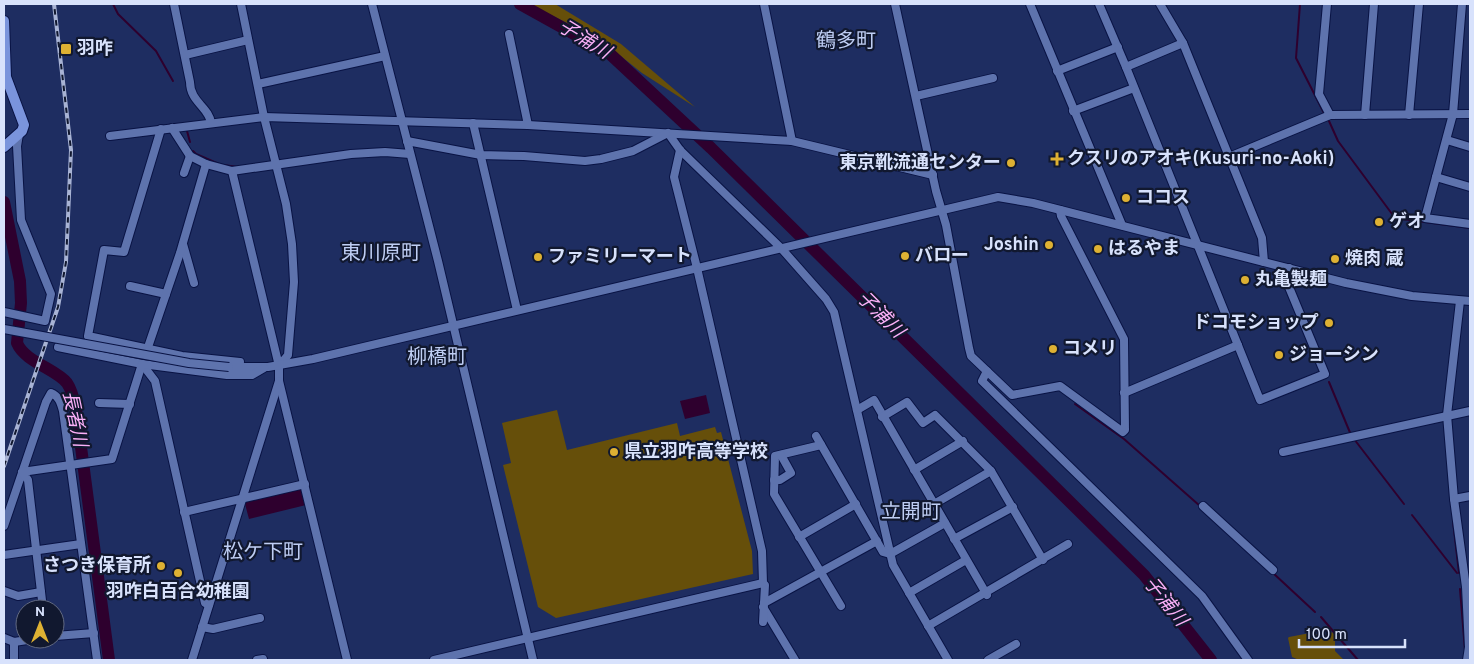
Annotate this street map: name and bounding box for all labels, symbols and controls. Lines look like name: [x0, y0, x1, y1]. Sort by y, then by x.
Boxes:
water label: 子浦川: [553, 15, 616, 66]
district label: 鶴多町: [816, 29, 876, 55]
place label: 羽咋: [77, 38, 113, 61]
marker: 羽咋: [59, 42, 73, 56]
place label: クスリのアオキ(Kusuri-no-Aoki): [1067, 148, 1334, 171]
place label: 東京靴流通センター: [839, 152, 1001, 175]
marker: クスリのアオキ(Kusuri-no-Aoki): [1051, 153, 1063, 165]
marker: 東京靴流通センター: [1005, 157, 1017, 169]
place label: ココス: [1136, 187, 1190, 210]
marker: ココス: [1120, 192, 1132, 204]
place label: ゲオ: [1389, 211, 1425, 234]
marker: ゲオ: [1373, 216, 1385, 228]
place label: Joshin: [984, 234, 1039, 257]
place label: はるやま: [1108, 238, 1180, 261]
marker: Joshin: [1043, 239, 1055, 251]
district label: 東川原町: [341, 241, 421, 267]
marker: はるやま: [1092, 243, 1104, 255]
place label: バロー: [915, 245, 969, 268]
place label: ファミリーマート: [548, 246, 692, 269]
place label: 焼肉 蔵: [1345, 248, 1404, 271]
marker: バロー: [899, 250, 911, 262]
marker: ファミリーマート: [532, 251, 544, 263]
marker: 焼肉 蔵: [1329, 253, 1341, 265]
place label: 丸亀製麺: [1255, 268, 1327, 292]
marker: 丸亀製麺: [1239, 274, 1251, 286]
water label: 子浦川: [851, 286, 910, 345]
place label: ドコモショップ: [1193, 312, 1319, 335]
marker: ドコモショップ: [1323, 317, 1335, 329]
place label: コメリ: [1063, 338, 1117, 361]
marker: コメリ: [1047, 343, 1059, 355]
place label: ジョーシン: [1289, 344, 1379, 367]
district label: 柳橋町: [407, 345, 467, 371]
marker: ジョーシン: [1273, 349, 1285, 361]
water label: 長者川: [56, 389, 92, 451]
place label: 県立羽咋高等学校: [624, 441, 768, 464]
marker: 県立羽咋高等学校: [608, 446, 620, 458]
district label: 立開町: [881, 500, 941, 526]
district label: 松ケ下町: [223, 540, 303, 566]
place label: さつき保育所: [43, 555, 151, 578]
marker: さつき保育所: [155, 560, 167, 572]
marker: 羽咋白百合幼稚園: [172, 567, 184, 579]
water label: 子浦川: [1138, 572, 1194, 633]
place label: 羽咋白百合幼稚園: [106, 581, 250, 604]
north arrow: [15, 599, 65, 649]
text: N: [35, 604, 45, 621]
scale bar: [1299, 616, 1405, 648]
text: 100 m: [1306, 626, 1347, 645]

